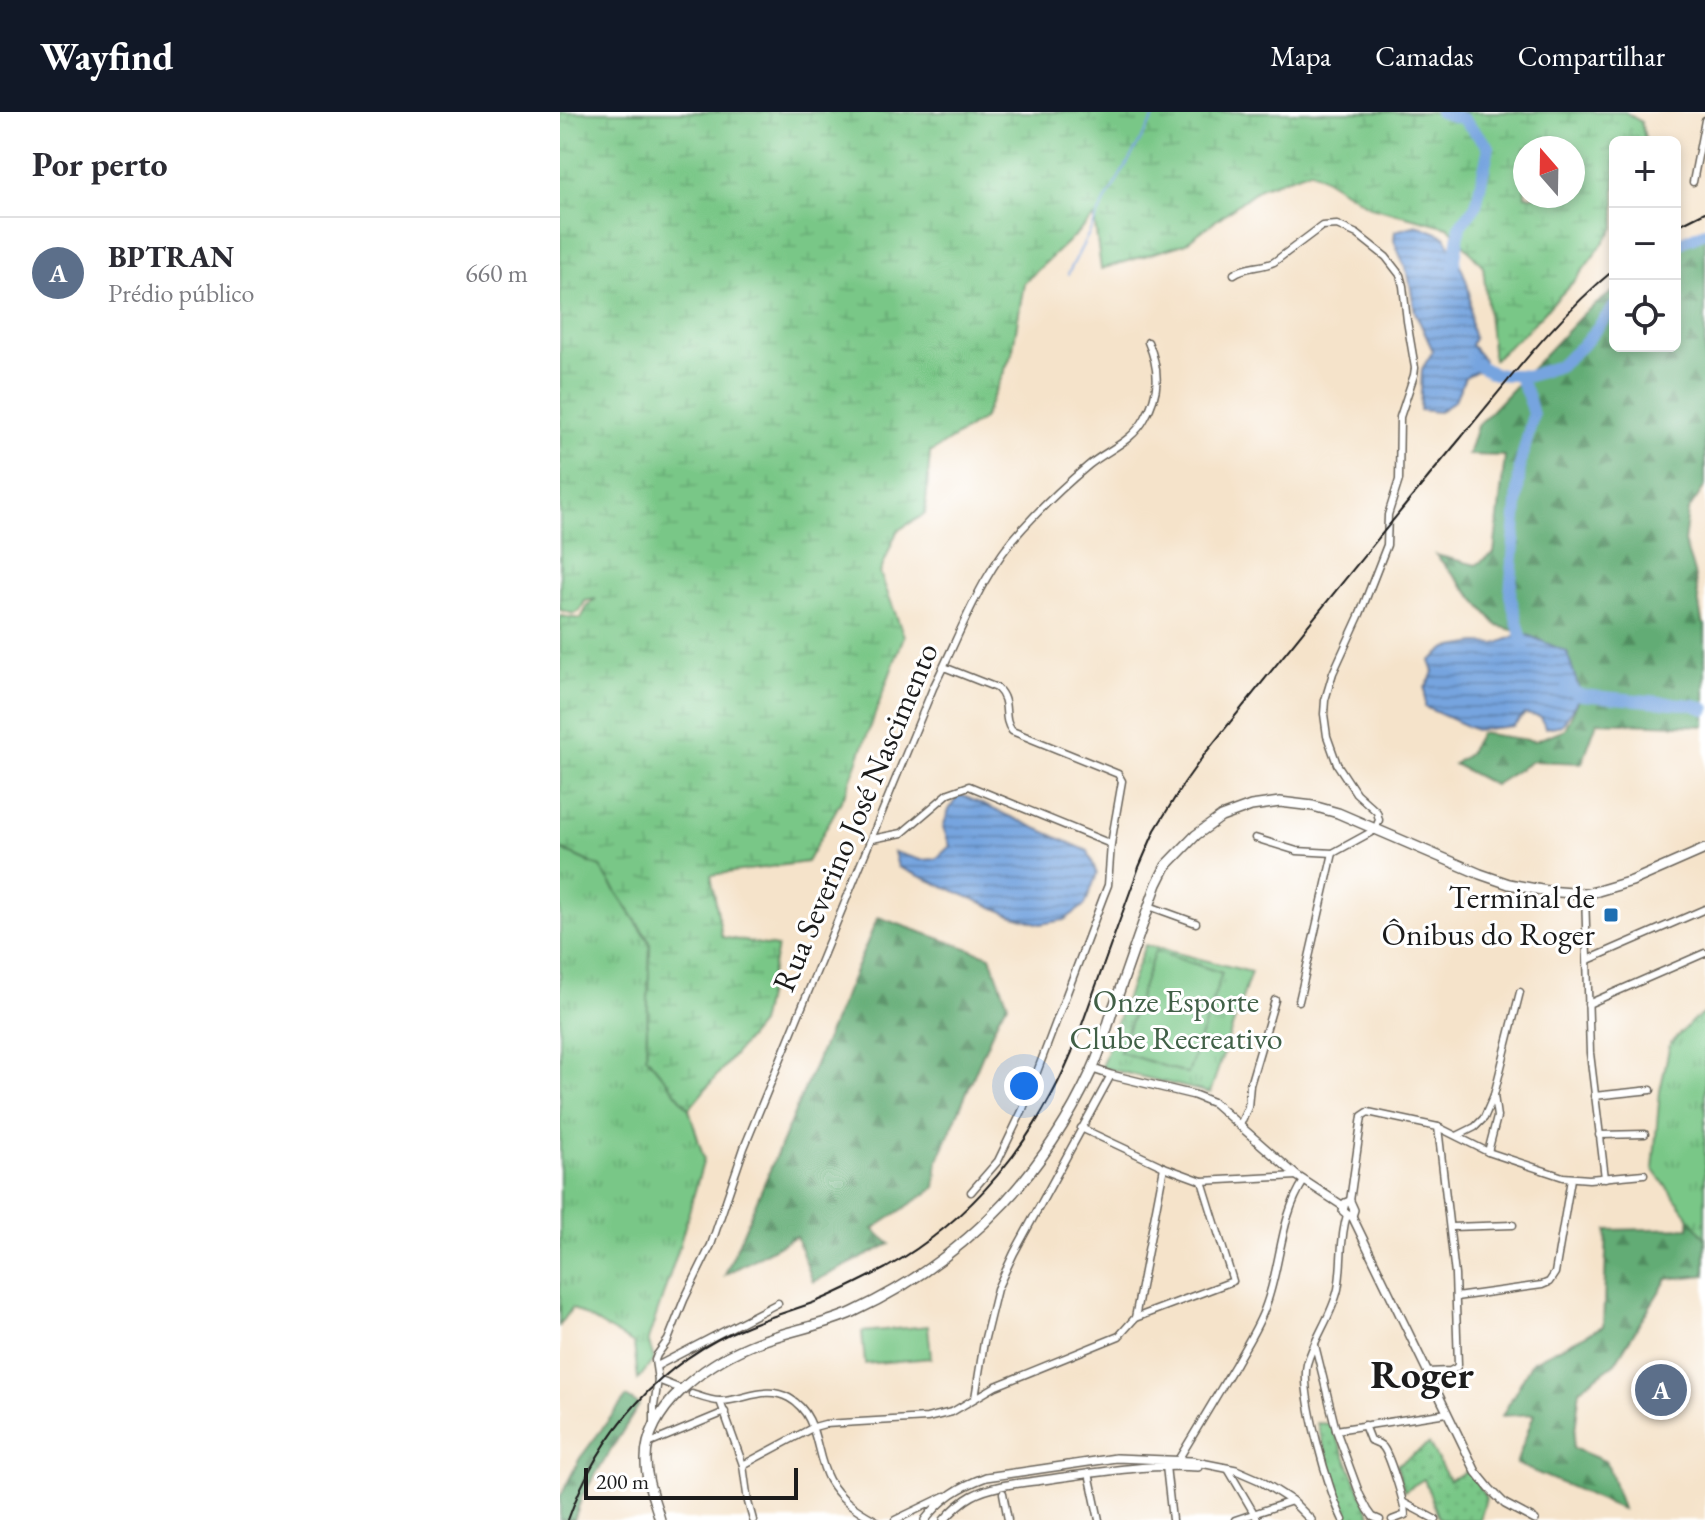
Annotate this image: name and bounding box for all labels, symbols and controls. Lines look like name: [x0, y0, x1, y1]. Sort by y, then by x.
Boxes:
text: Wayfind: [40, 32, 174, 81]
text: Mapa: [1270, 38, 1331, 74]
text: Camadas: [1375, 38, 1474, 74]
text: Compartilhar: [1518, 38, 1665, 74]
north arrow: [1513, 136, 1585, 208]
map controls: [1609, 136, 1681, 352]
button: +: [1609, 136, 1681, 208]
text: Por perto: [32, 142, 168, 186]
button: −: [1609, 208, 1681, 280]
text: BPTRAN: [108, 237, 234, 276]
text: A: [49, 256, 67, 290]
text: 660 m: [465, 256, 528, 290]
text: Prédio público: [108, 276, 254, 310]
button: locate: [1609, 280, 1681, 352]
street label: Rua Severino José Nascimento: [762, 636, 948, 998]
place label: Terminal de Ônibus do Roger: [1382, 876, 1595, 955]
marker: Terminal de Ônibus do Roger: [1602, 906, 1620, 924]
park label: Onze Esporte Clube Recreativo: [1069, 980, 1283, 1059]
your location: [1004, 1066, 1044, 1106]
district label: Roger: [1370, 1348, 1474, 1400]
pin: A: [1635, 1360, 1687, 1420]
scale bar: [584, 1464, 798, 1500]
text: 200 m: [596, 1467, 649, 1496]

